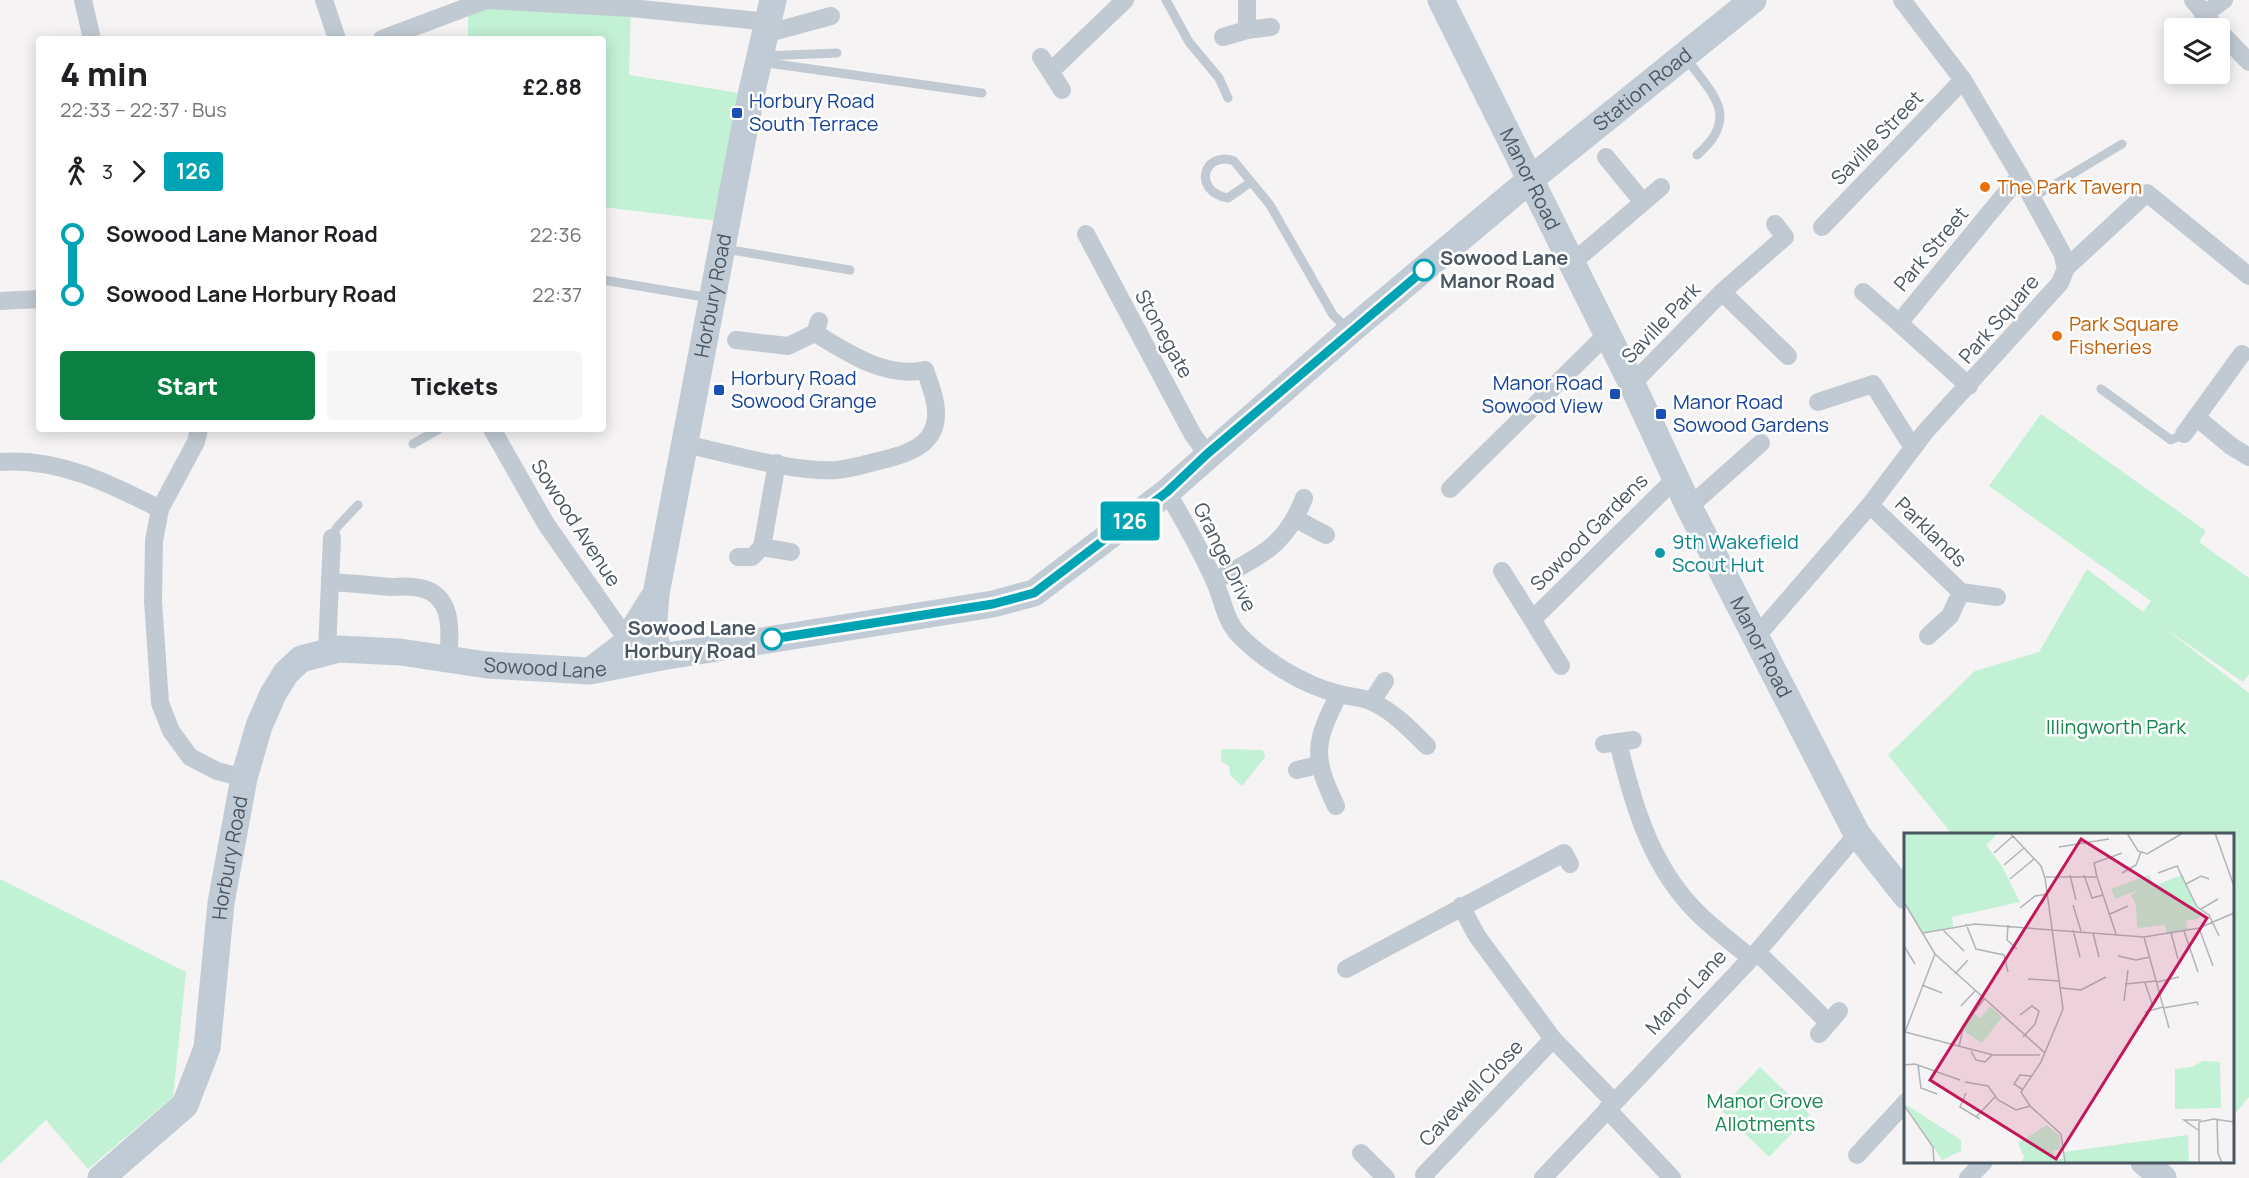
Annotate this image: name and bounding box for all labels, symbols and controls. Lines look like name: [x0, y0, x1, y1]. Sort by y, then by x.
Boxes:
map controls: [2164, 18, 2230, 84]
button: layers: [2164, 18, 2230, 84]
street label: Station Road: [1587, 41, 1697, 137]
text: 4 min: [60, 51, 148, 96]
text: £2.88: [523, 72, 582, 102]
street label: Saville Street: [1825, 85, 1929, 191]
place label: Horbury Road South Terrace: [749, 87, 879, 137]
text: 22:33 – 22:37 · Bus: [60, 96, 227, 123]
marker: Horbury Road South Terrace: [730, 106, 744, 120]
street label: Manor Road: [1494, 123, 1567, 234]
icon: walk: [60, 155, 93, 188]
icon: forward: [122, 155, 155, 188]
text: 126: [176, 157, 211, 185]
text: 3: [102, 158, 113, 185]
place label: The Park Tavern: [1997, 173, 2142, 200]
marker: The Park Tavern: [1978, 180, 1992, 194]
street label: Park Street: [1887, 201, 1974, 297]
text: Sowood Lane Manor Road: [106, 219, 378, 249]
text: 22:36: [530, 221, 582, 248]
street label: Horbury Road: [687, 232, 737, 360]
place label: Sowood Lane Manor Road: [1440, 244, 1568, 294]
marker: Sowood Lane Manor Road: [1413, 259, 1435, 281]
street label: Park Square: [1952, 268, 2045, 369]
street label: Saville Park: [1615, 276, 1707, 369]
text: Sowood Lane Horbury Road: [106, 279, 397, 309]
text: 22:37: [532, 281, 582, 308]
street label: Stonegate: [1129, 285, 1200, 383]
place label: Park Square Fisheries: [2069, 310, 2179, 360]
marker: Park Square Fisheries: [2050, 329, 2064, 343]
button: Start: [60, 351, 315, 420]
button: Tickets: [327, 351, 582, 420]
place label: Horbury Road Sowood Grange: [731, 364, 877, 414]
place label: Manor Road Sowood View: [1482, 369, 1603, 419]
marker: Horbury Road Sowood Grange: [712, 383, 726, 397]
marker: Manor Road Sowood View: [1608, 387, 1622, 401]
place label: Manor Road Sowood Gardens: [1673, 388, 1829, 438]
marker: Manor Road Sowood Gardens: [1654, 407, 1668, 421]
street label: Sowood Avenue: [525, 454, 628, 592]
street label: Sowood Gardens: [1524, 467, 1653, 596]
street label: Parklands: [1890, 491, 1973, 573]
street label: Grange Drive: [1187, 498, 1263, 616]
line badge: 126: [1096, 502, 1164, 540]
text: 126: [1113, 507, 1147, 535]
place label: 9th Wakefield Scout Hut: [1672, 528, 1799, 578]
marker: 9th Wakefield Scout Hut: [1653, 546, 1667, 560]
street label: Manor Road: [1724, 592, 1799, 702]
place label: Sowood Lane Horbury Road: [624, 614, 756, 664]
marker: Sowood Lane Horbury Road: [761, 628, 783, 650]
street label: Sowood Lane: [483, 651, 609, 684]
park label: Illingworth Park: [2046, 713, 2187, 740]
street label: Horbury Road: [205, 794, 253, 921]
inset map: [1904, 833, 2234, 1163]
street label: Manor Lane: [1639, 943, 1732, 1040]
street label: Cavewell Close: [1413, 1033, 1529, 1152]
park label: Manor Grove Allotments: [1707, 1087, 1823, 1137]

